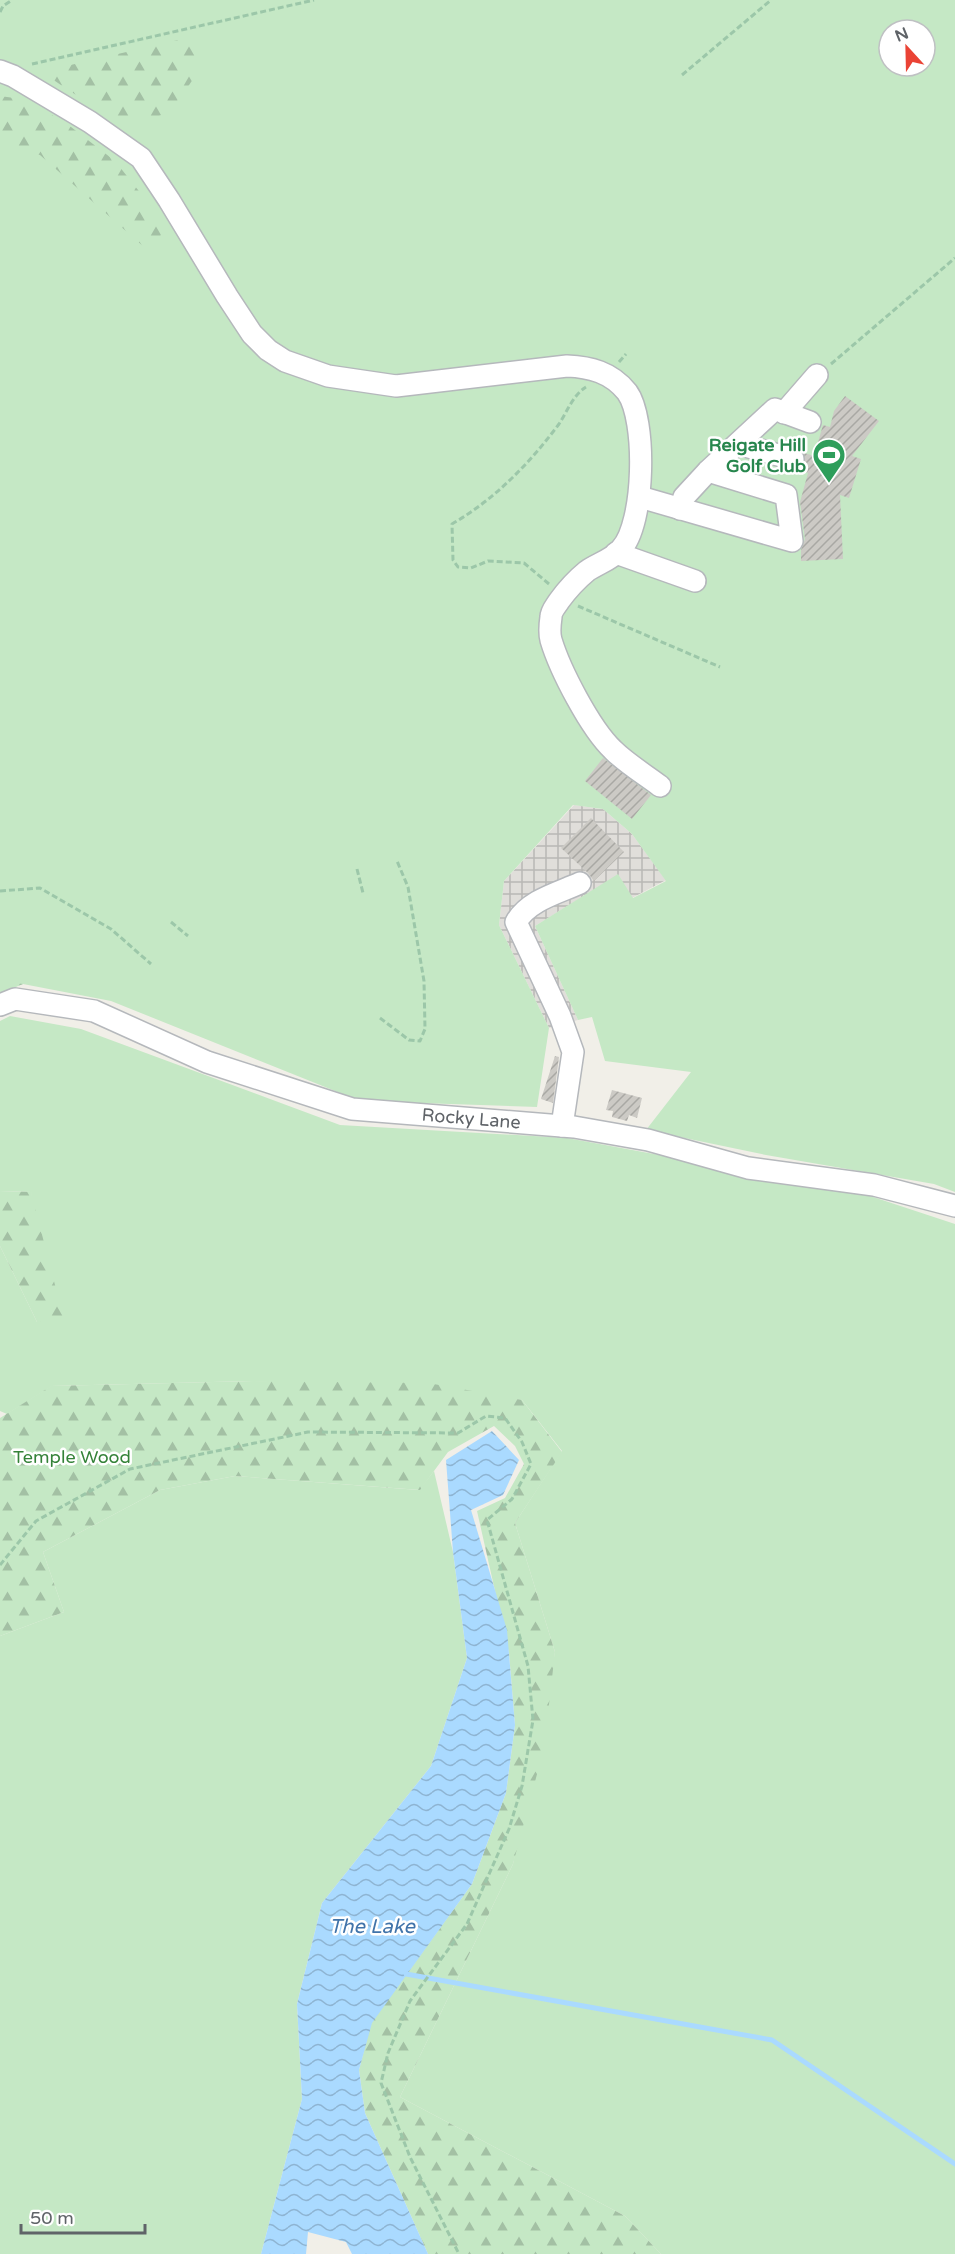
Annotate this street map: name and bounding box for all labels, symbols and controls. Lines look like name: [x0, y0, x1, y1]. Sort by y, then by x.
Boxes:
north arrow: [877, 18, 937, 78]
text: N: [892, 23, 911, 47]
place label: Reigate Hill Golf Club: [709, 434, 806, 477]
sports icon: Reigate Hill Golf Club: [811, 437, 847, 484]
street label: Rocky Lane: [421, 1104, 521, 1134]
park label: Temple Wood: [13, 1446, 131, 1468]
water label: The Lake: [329, 1915, 416, 1939]
scale bar: [21, 2197, 146, 2235]
text: 50 m: [30, 2207, 74, 2229]

